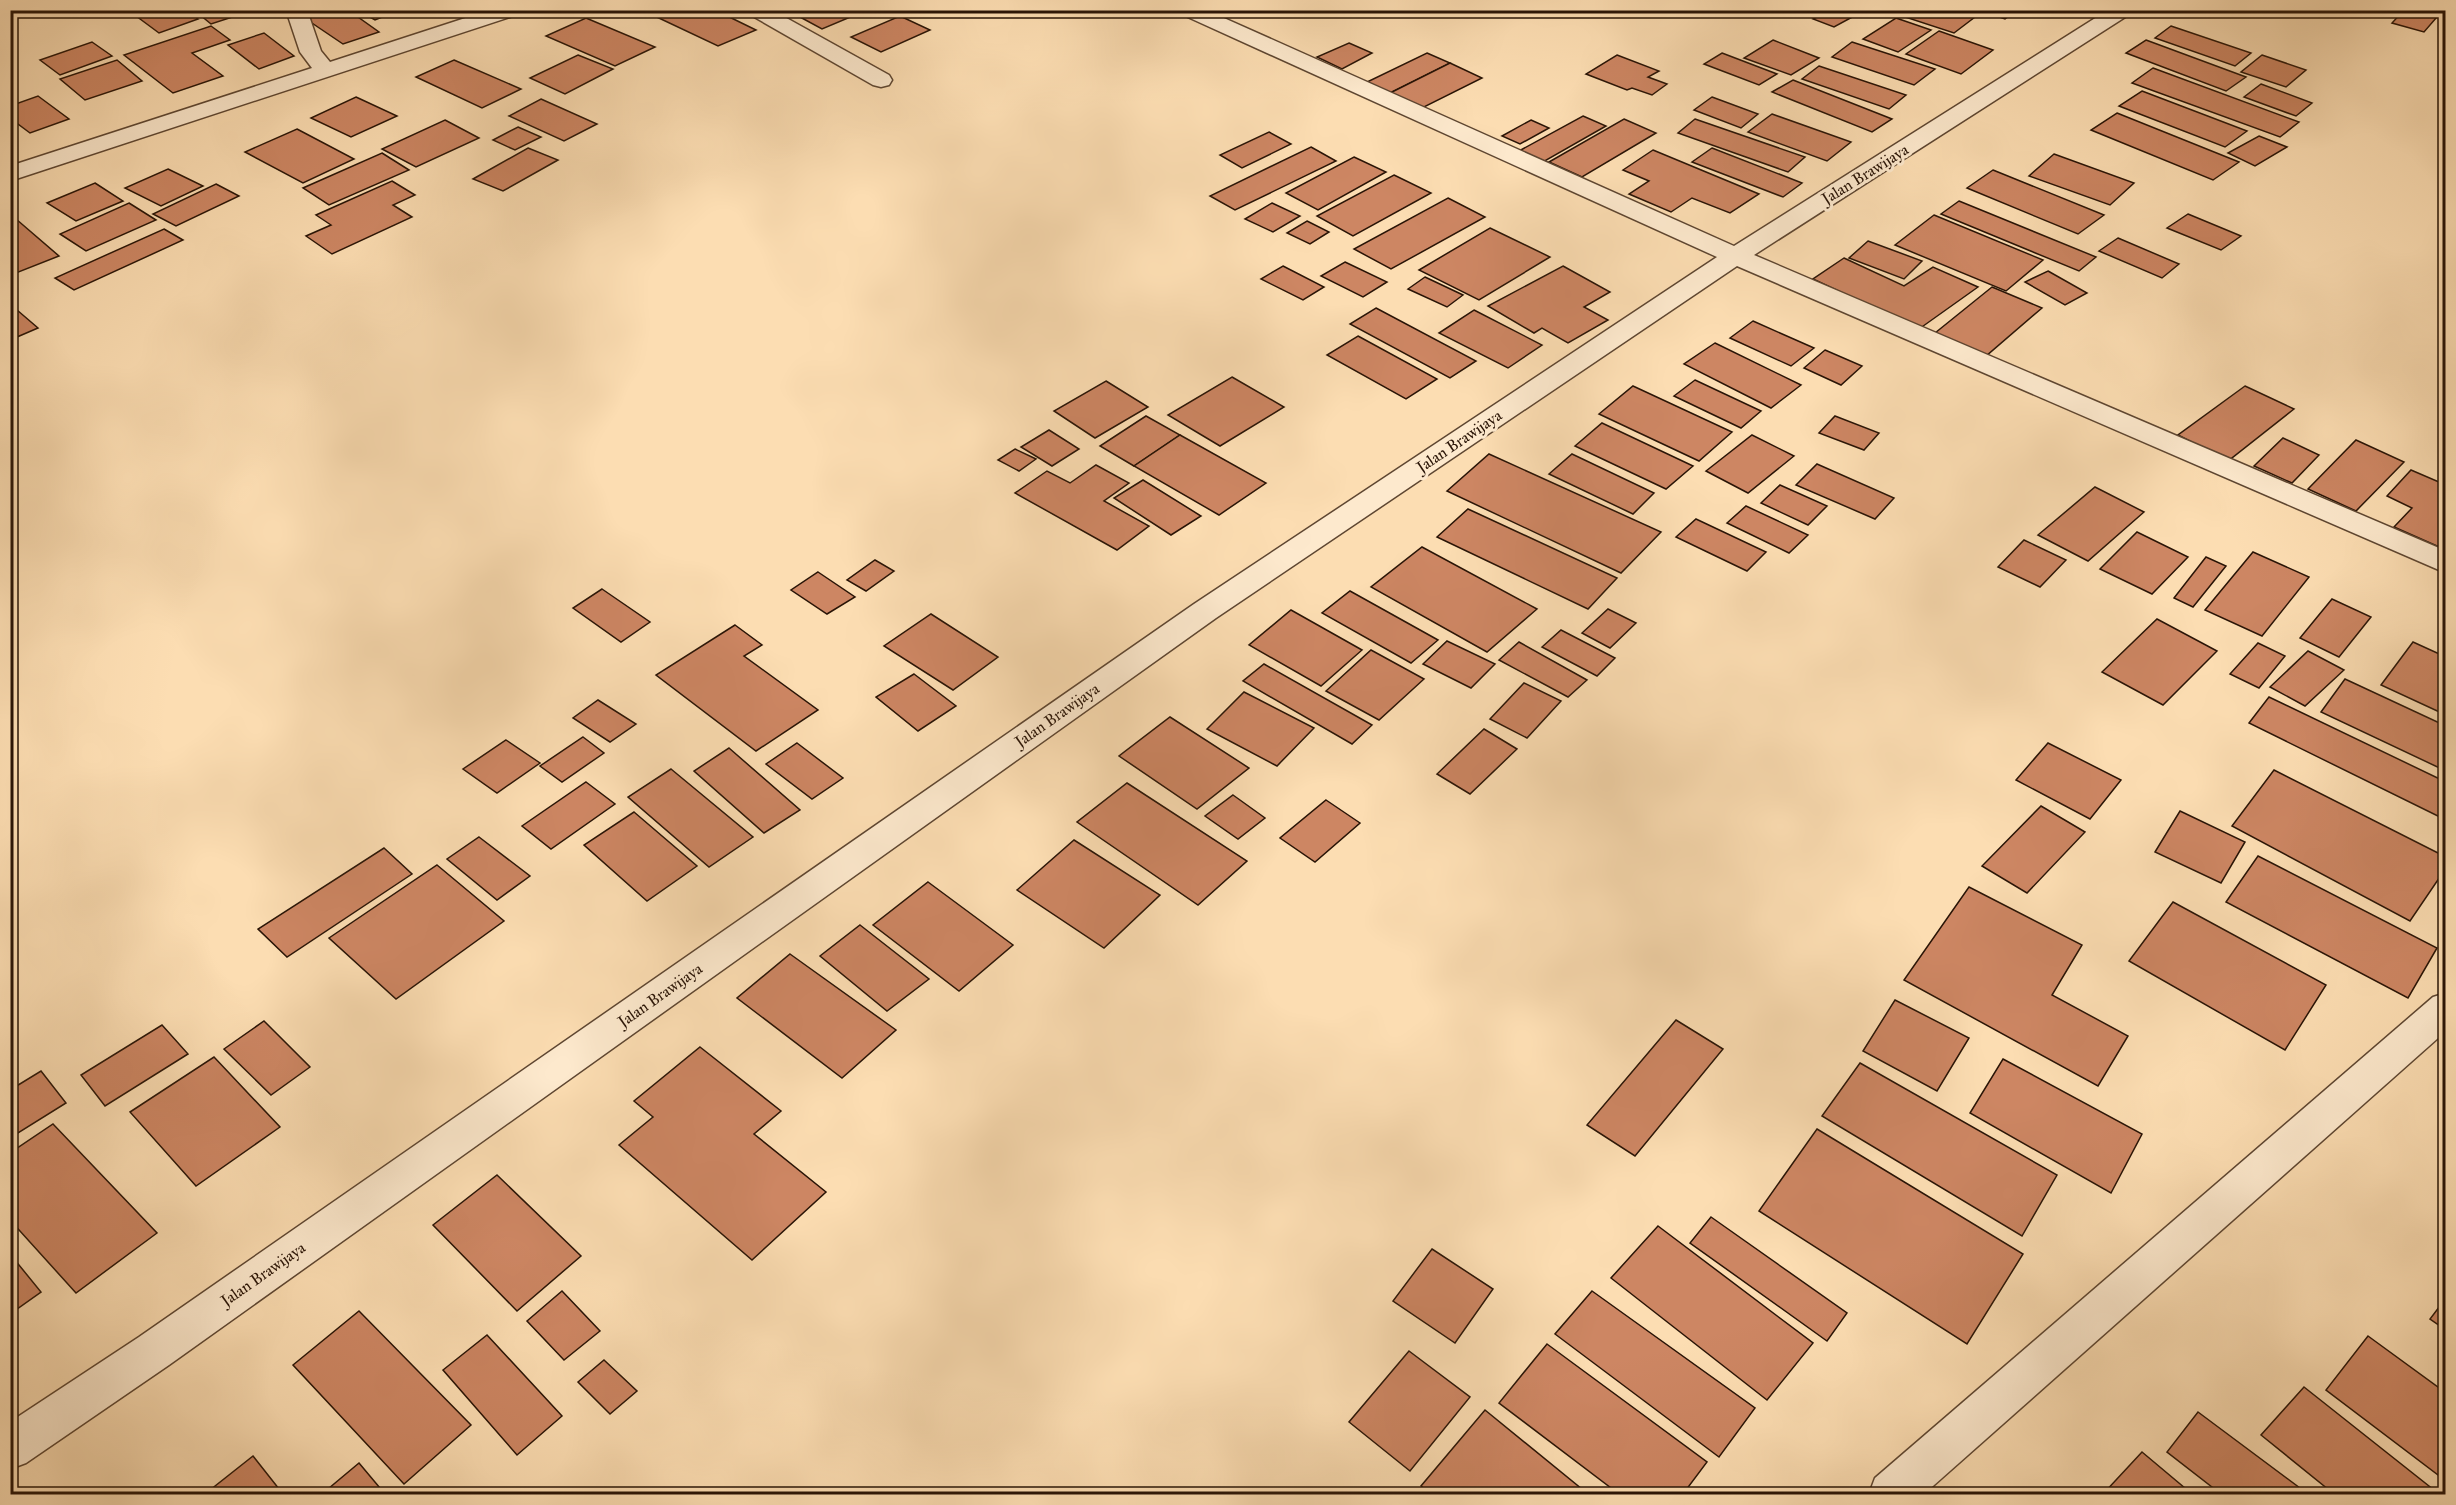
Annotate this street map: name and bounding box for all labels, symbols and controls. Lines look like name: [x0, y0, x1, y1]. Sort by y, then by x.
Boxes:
street label: Jalan Brawijaya: [1816, 140, 1913, 210]
street label: Jalan Brawijaya: [1411, 405, 1506, 478]
street label: Jalan Brawijaya: [1009, 679, 1104, 753]
street label: Jalan Brawijaya: [612, 959, 707, 1033]
street label: Jalan Brawijaya: [215, 1238, 310, 1312]

